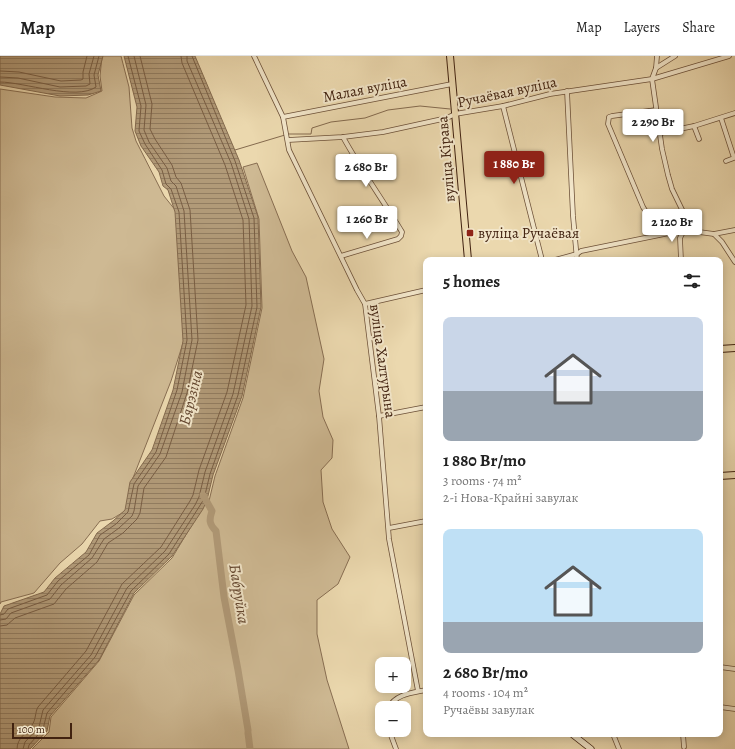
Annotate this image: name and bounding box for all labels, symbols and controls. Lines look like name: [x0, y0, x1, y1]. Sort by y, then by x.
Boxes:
text: Map: [20, 15, 55, 41]
text: Map: [576, 18, 602, 37]
text: Layers: [624, 18, 660, 37]
text: Share: [682, 18, 715, 37]
street label: Малая вуліца: [321, 71, 409, 107]
street label: Ручаёвая вуліца: [455, 72, 559, 112]
pin: 2 290 Br: [612, 109, 694, 143]
text: 2 290 Br: [631, 113, 675, 130]
street label: вуліца Кірава: [432, 115, 460, 203]
pin: 1 880 Br: [473, 151, 555, 185]
pin: 2 680 Br: [325, 154, 407, 188]
text: 1 880 Br: [493, 155, 535, 172]
text: 2 680 Br: [344, 158, 388, 175]
pin: 1 260 Br: [326, 206, 408, 240]
pin: 2 120 Br: [631, 209, 713, 243]
text: 1 260 Br: [346, 210, 388, 227]
text: 2 120 Br: [651, 213, 693, 230]
place label: вуліца Ручаёвая: [478, 223, 579, 243]
marker: вуліца Ручаёвая: [465, 228, 475, 238]
text: 5 homes: [443, 270, 500, 293]
icon: filters: [681, 270, 703, 292]
street label: вуліца Халтурына: [365, 303, 401, 419]
icon: home: [537, 343, 609, 415]
water label: Бярэзіна: [174, 368, 208, 428]
text: 1 880 Br/mo: [443, 449, 526, 472]
text: 3 rooms · 74 m²: [443, 472, 522, 489]
text: 2-і Нова-Крайні завулак: [443, 489, 578, 506]
icon: home: [537, 555, 609, 627]
water label: Бабруйка: [223, 563, 255, 625]
map controls: [375, 657, 411, 737]
button: +: [375, 657, 411, 693]
text: 2 680 Br/mo: [443, 661, 528, 684]
text: 4 rooms · 104 m²: [443, 684, 528, 701]
button: −: [375, 701, 411, 737]
text: Ручаёвы завулак: [443, 701, 535, 718]
scale bar: [12, 721, 72, 740]
text: 100 m: [18, 722, 45, 737]

